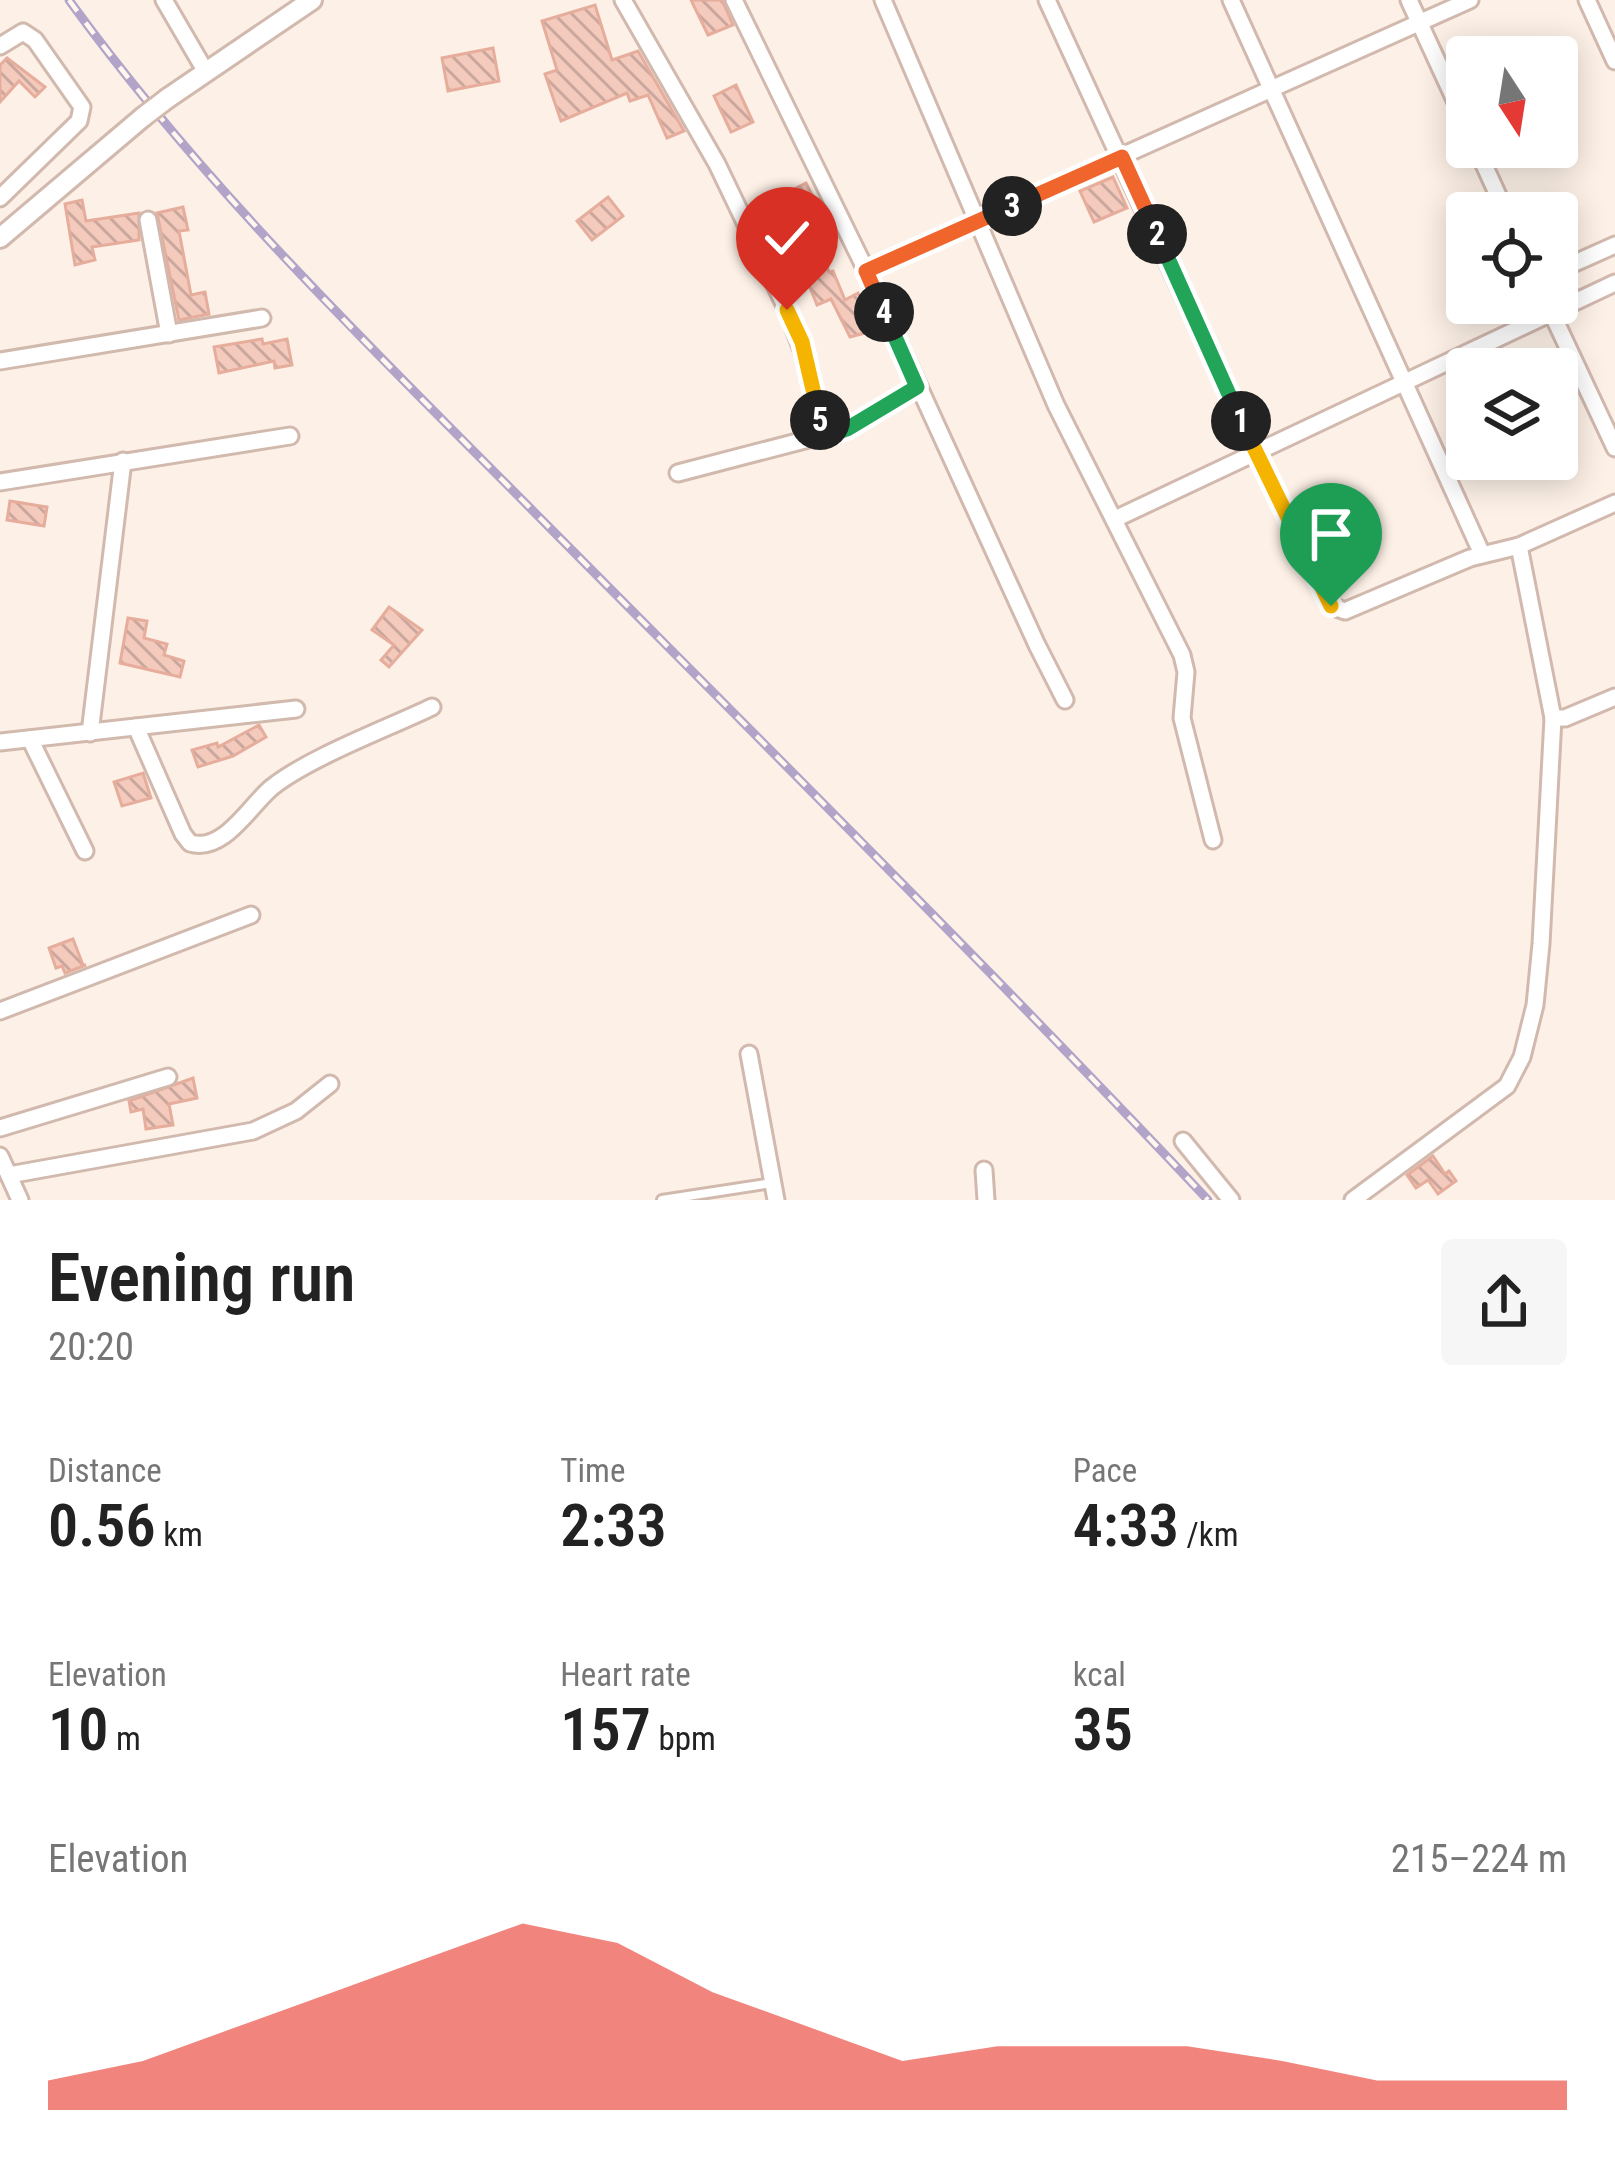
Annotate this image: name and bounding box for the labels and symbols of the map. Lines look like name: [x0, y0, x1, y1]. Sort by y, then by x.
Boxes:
north arrow: [1446, 36, 1578, 168]
pin: 3: [982, 176, 1042, 236]
pin: [736, 187, 838, 310]
pin: 2: [1127, 204, 1187, 264]
pin: 4: [854, 282, 914, 342]
pin: 5: [790, 390, 850, 450]
pin: 1: [1211, 391, 1271, 451]
pin: [1280, 483, 1382, 606]

